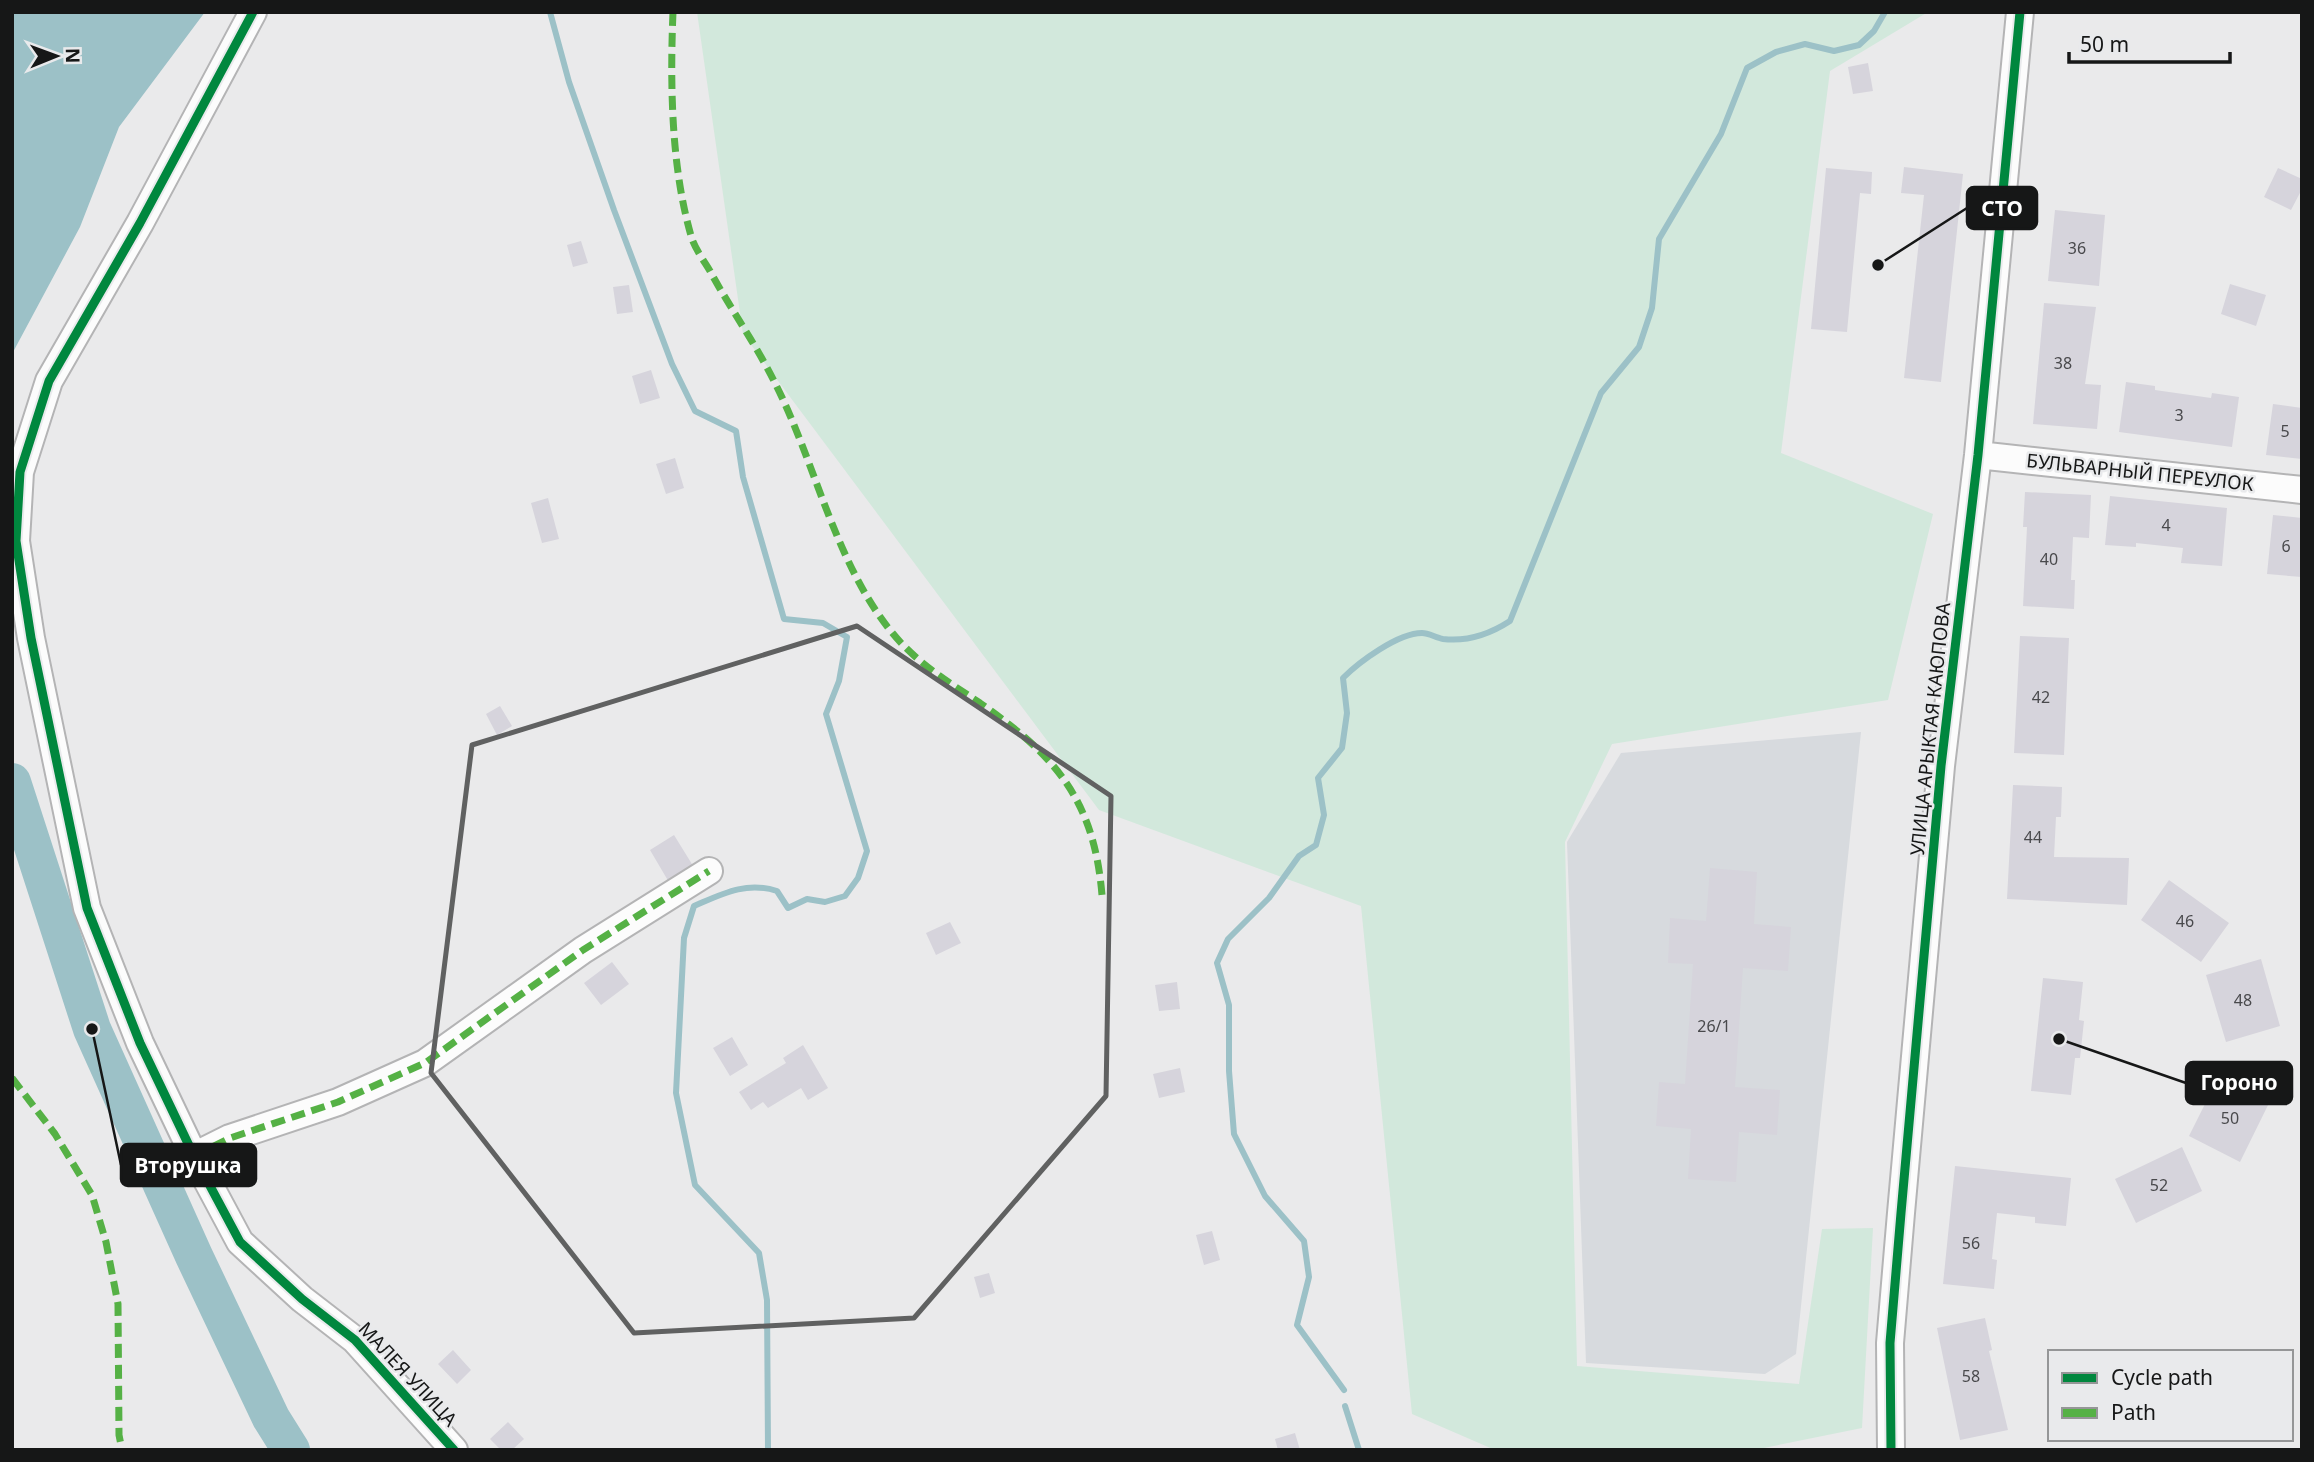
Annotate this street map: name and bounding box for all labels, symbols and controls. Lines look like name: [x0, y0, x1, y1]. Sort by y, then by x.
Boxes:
north arrow: [21, 21, 91, 91]
scale bar: [2069, 21, 2230, 65]
text: 50 m: [2080, 30, 2129, 58]
text: N: [60, 48, 86, 64]
callout: СТО: [1967, 187, 2037, 229]
text: СТО: [1981, 194, 2023, 222]
house number: 36: [2068, 237, 2086, 259]
house number: 38: [2054, 352, 2072, 374]
house number: 3: [2174, 404, 2184, 426]
house number: 5: [2280, 420, 2290, 442]
street label: БУЛЬВАРНЫЙ ПЕРЕУЛОК: [2025, 447, 2255, 497]
house number: 4: [2161, 514, 2171, 536]
house number: 6: [2281, 535, 2291, 557]
house number: 40: [2040, 548, 2058, 570]
street label: УЛИЦА АРЫКТАЯ КАЮПОВА: [1904, 600, 1956, 857]
house number: 42: [2032, 686, 2050, 708]
house number: 44: [2024, 826, 2042, 848]
house number: 46: [2176, 910, 2194, 932]
house number: 48: [2234, 989, 2252, 1011]
house number: 26/1: [1697, 1015, 1731, 1037]
callout: Гороно: [2186, 1062, 2292, 1104]
text: Гороно: [2200, 1068, 2278, 1096]
house number: 50: [2221, 1107, 2239, 1129]
callout: Вторушка: [121, 1144, 256, 1186]
text: Вторушка: [134, 1151, 242, 1179]
house number: 52: [2150, 1174, 2168, 1196]
house number: 56: [1962, 1232, 1980, 1254]
street label: МАЛЕЯ УЛИЦА: [353, 1316, 464, 1433]
legend: [2048, 1350, 2293, 1441]
text: Cycle path: [2111, 1363, 2213, 1391]
house number: 58: [1962, 1365, 1980, 1387]
text: Path: [2111, 1398, 2156, 1426]

